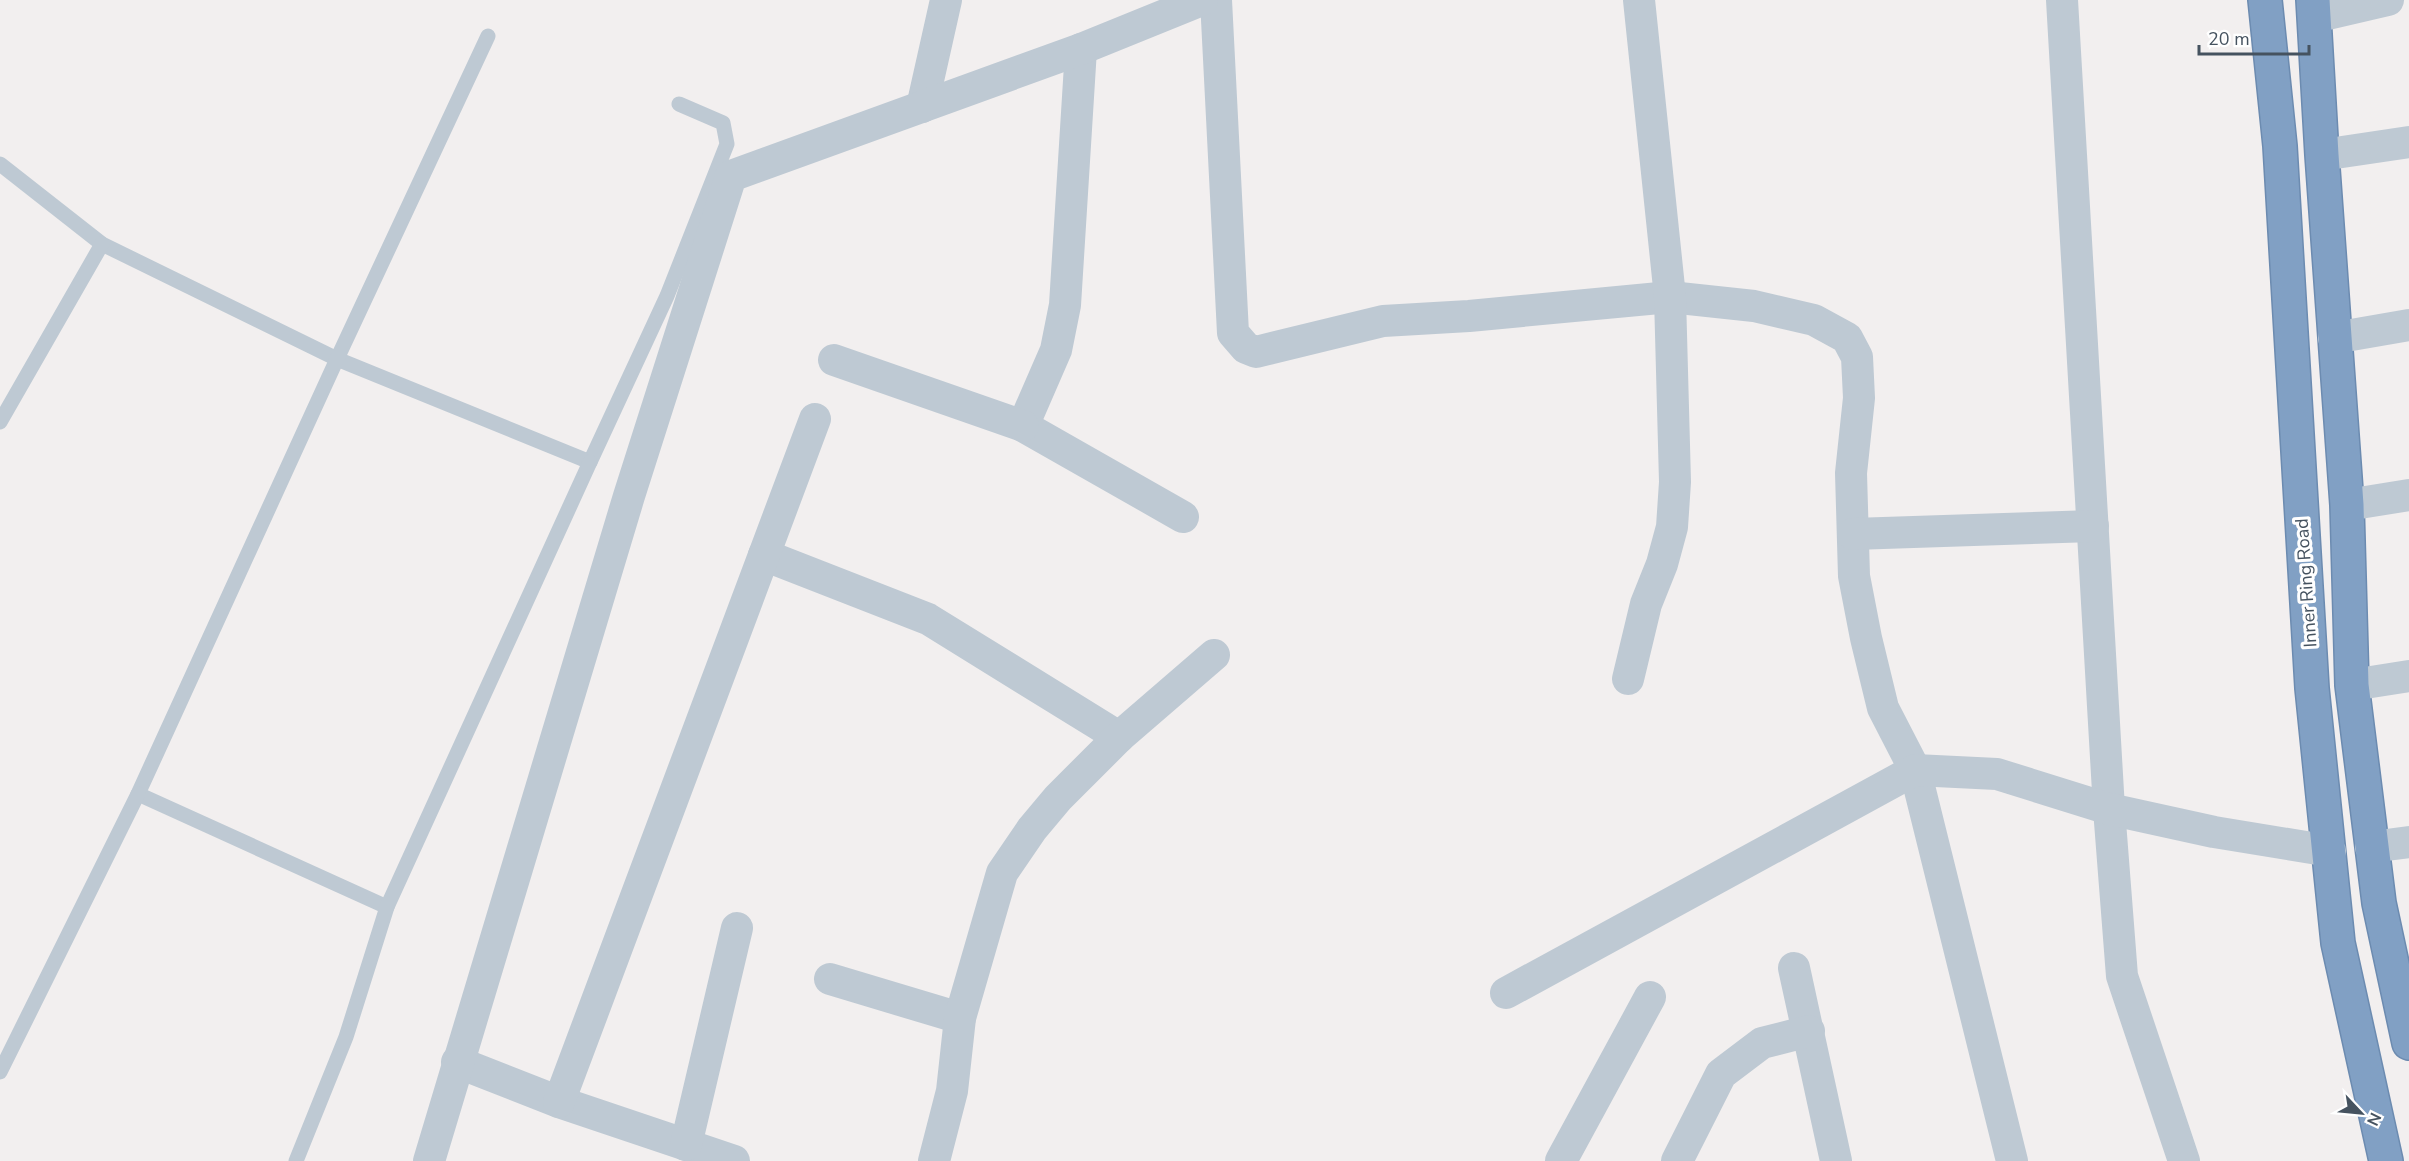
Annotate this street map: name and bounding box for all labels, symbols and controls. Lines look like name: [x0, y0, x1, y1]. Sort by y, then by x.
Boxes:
scale bar: [2199, 18, 2308, 56]
text: 20 m: [2208, 27, 2250, 51]
street label: Inner Ring Road: [2290, 518, 2322, 648]
north arrow: [2331, 1083, 2391, 1143]
text: N: [2361, 1109, 2386, 1129]

